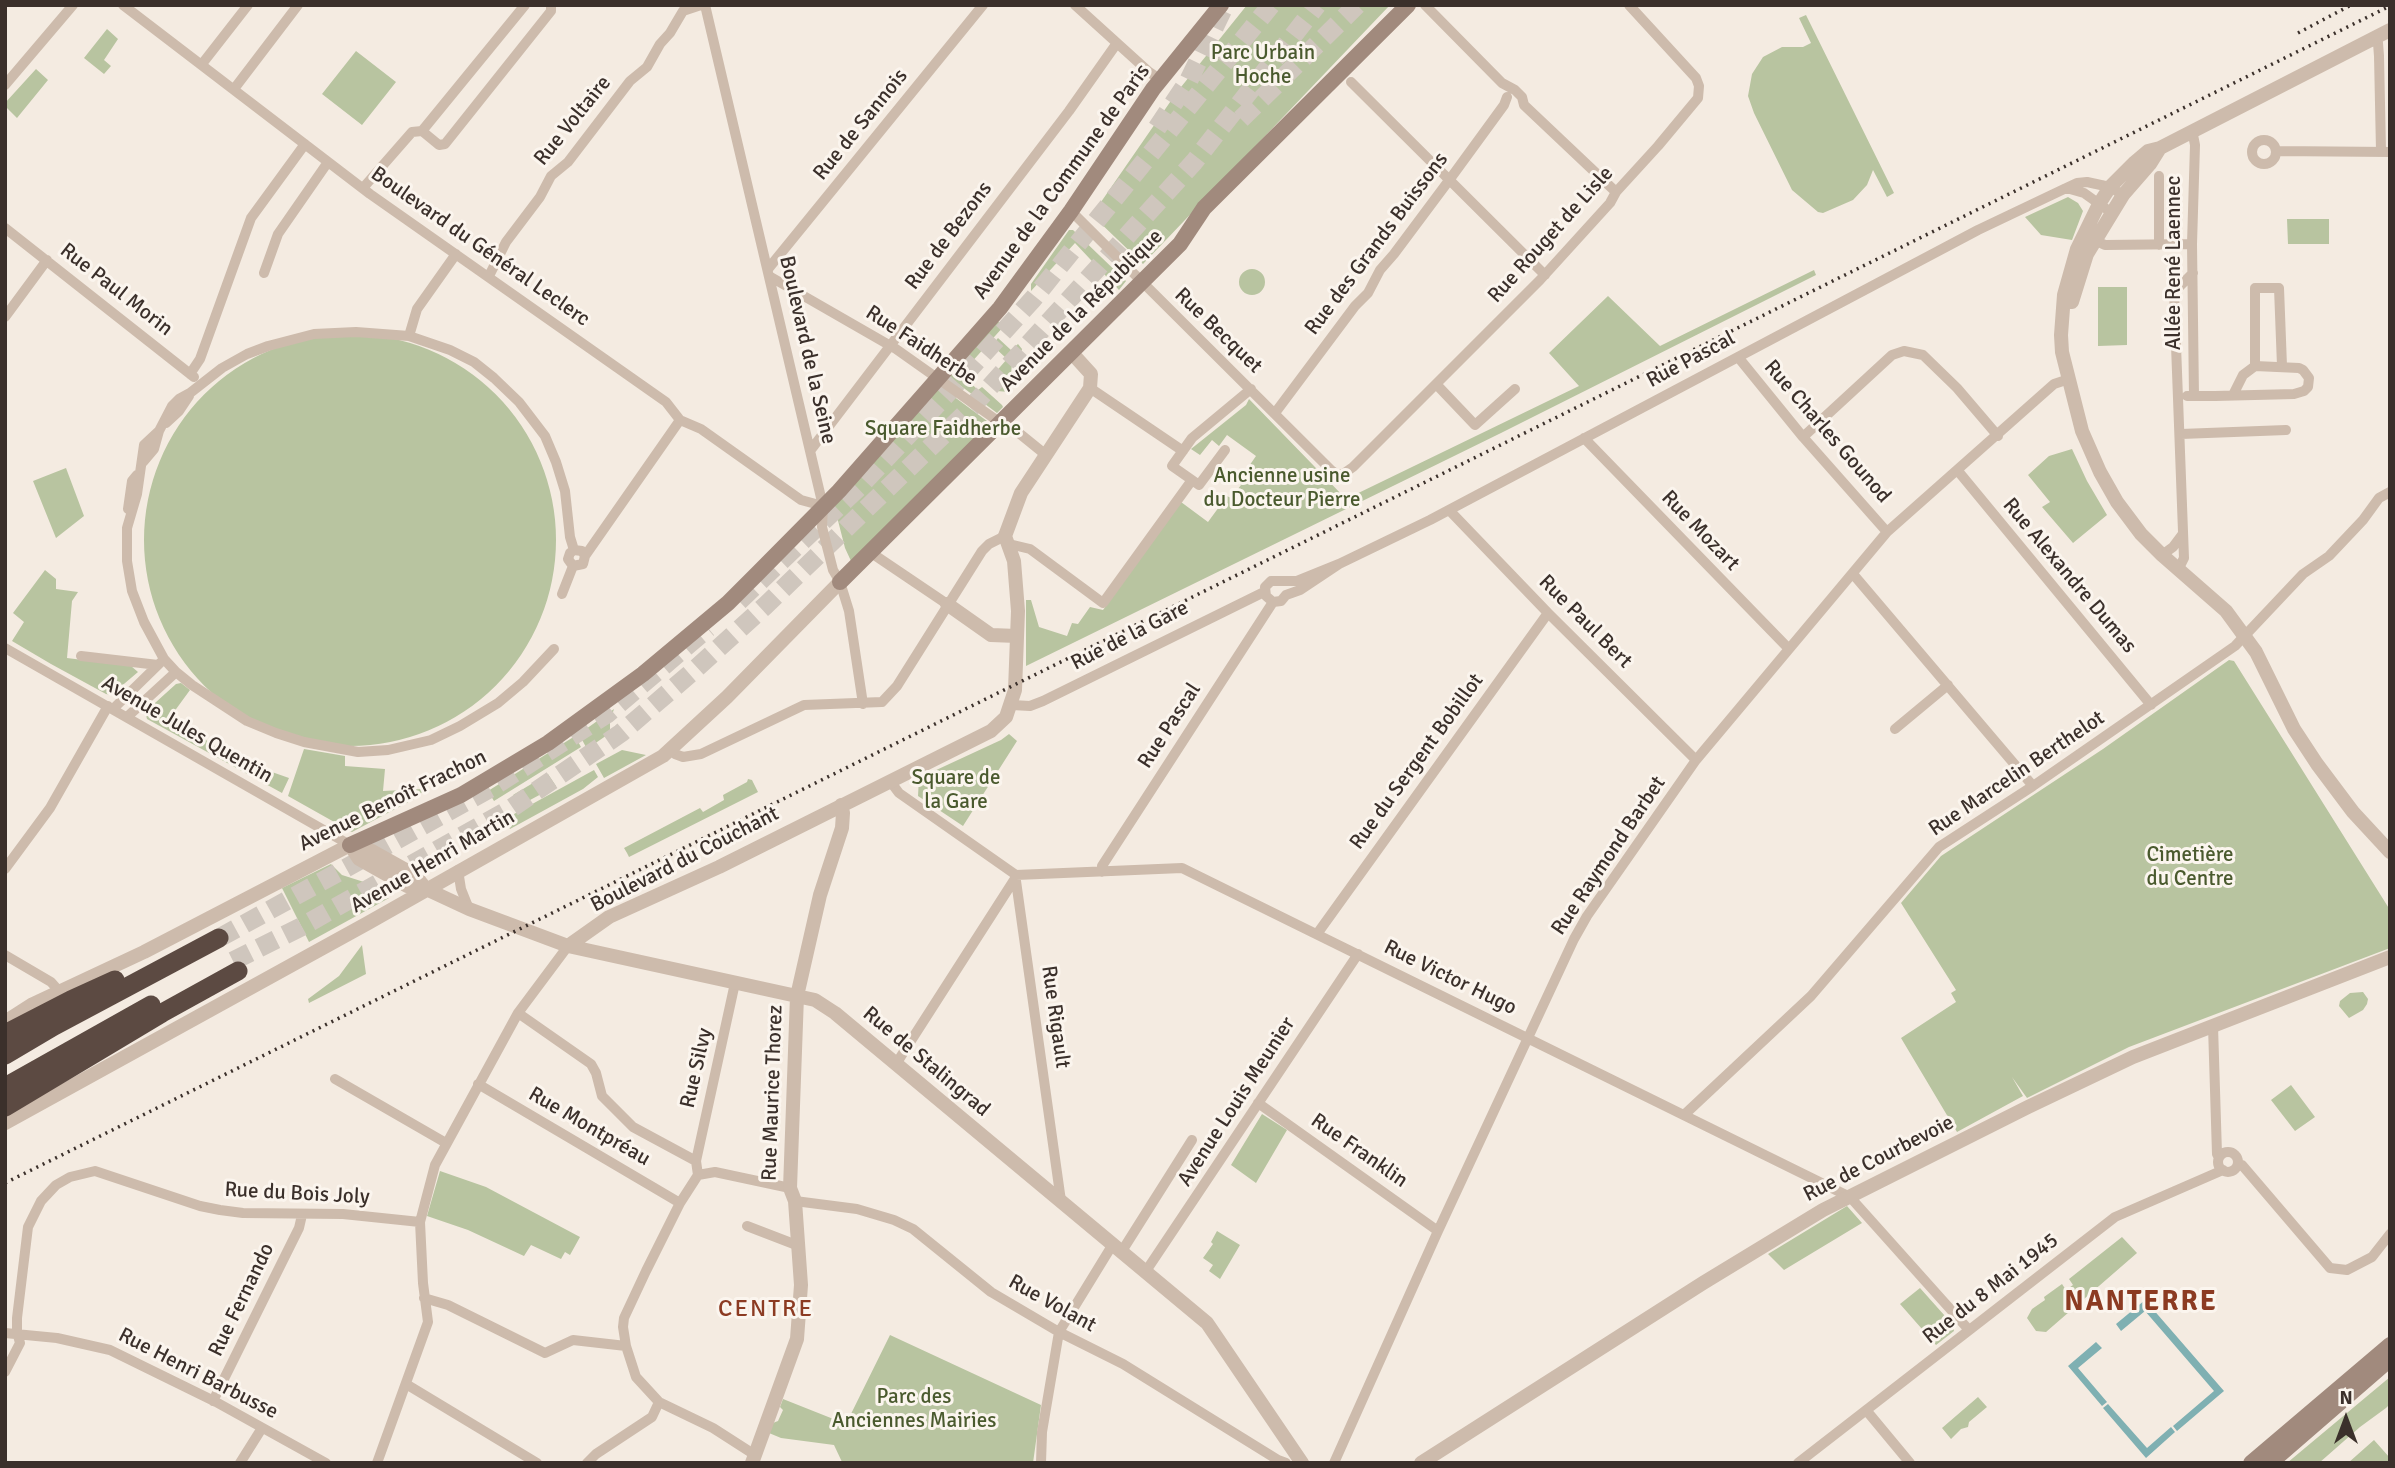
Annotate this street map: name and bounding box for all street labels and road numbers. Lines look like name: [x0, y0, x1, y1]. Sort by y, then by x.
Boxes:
street label: Avenue de la Commune de Paris: [968, 60, 1156, 304]
street label: Rue de Sannois: [808, 64, 914, 186]
street label: Rue Voltaire: [529, 71, 617, 171]
street label: Rue des Grands Buissons: [1300, 148, 1454, 340]
street label: Rue Rouget de Lisle: [1483, 161, 1619, 309]
street label: Boulevard du Général Leclerc: [366, 162, 594, 332]
street label: Allée René Laennec: [2161, 176, 2187, 350]
street label: Rue de Bezons: [900, 177, 998, 295]
street label: Avenue de la République: [996, 225, 1168, 397]
street label: Rue Paul Morin: [55, 238, 177, 342]
street label: Boulevard de la Seine: [773, 253, 841, 447]
street label: Rue Becquet: [1169, 283, 1267, 379]
street label: Rue Faidherbe: [861, 301, 981, 391]
street label: Rue Pascal: [1642, 326, 1740, 394]
street label: Rue Charles Gounod: [1758, 355, 1896, 509]
street label: Rue Mozart: [1656, 486, 1744, 576]
street label: Rue Alexandre Dumas: [1997, 493, 2141, 659]
street label: Rue Paul Bert: [1533, 570, 1637, 674]
street label: Rue de la Gare: [1067, 596, 1193, 676]
street label: Rue du Sergent Bobillot: [1345, 669, 1489, 855]
street label: Avenue Jules Quentin: [97, 671, 277, 789]
street label: Rue Pascal: [1133, 679, 1207, 773]
street label: Rue Marcelin Berthelot: [1924, 706, 2110, 842]
street label: Avenue Benoît Frachon: [295, 745, 491, 857]
street label: Rue Raymond Barbet: [1546, 772, 1672, 940]
street label: Boulevard du Couchant: [587, 802, 783, 918]
street label: Avenue Henri Martin: [346, 805, 520, 919]
street label: Rue Victor Hugo: [1380, 935, 1520, 1021]
street label: Rue Rigault: [1035, 964, 1075, 1070]
street label: Rue de Stalingrad: [857, 1002, 995, 1122]
street label: Rue Maurice Thorez: [757, 1004, 789, 1182]
street label: Avenue Louis Meunier: [1173, 1013, 1301, 1191]
street label: Rue Silvy: [676, 1026, 718, 1110]
street label: Rue Montpréau: [524, 1082, 654, 1172]
street label: Rue Franklin: [1306, 1108, 1412, 1194]
street label: Rue de Courbevoie: [1800, 1110, 1958, 1208]
street label: Rue du Bois Joly: [224, 1178, 370, 1210]
street label: Rue du 8 Mai 1945: [1918, 1228, 2064, 1350]
street label: Rue Fernando: [204, 1239, 280, 1361]
street label: Rue Volant: [1004, 1270, 1100, 1338]
street label: Rue Henri Barbusse: [114, 1323, 282, 1425]

